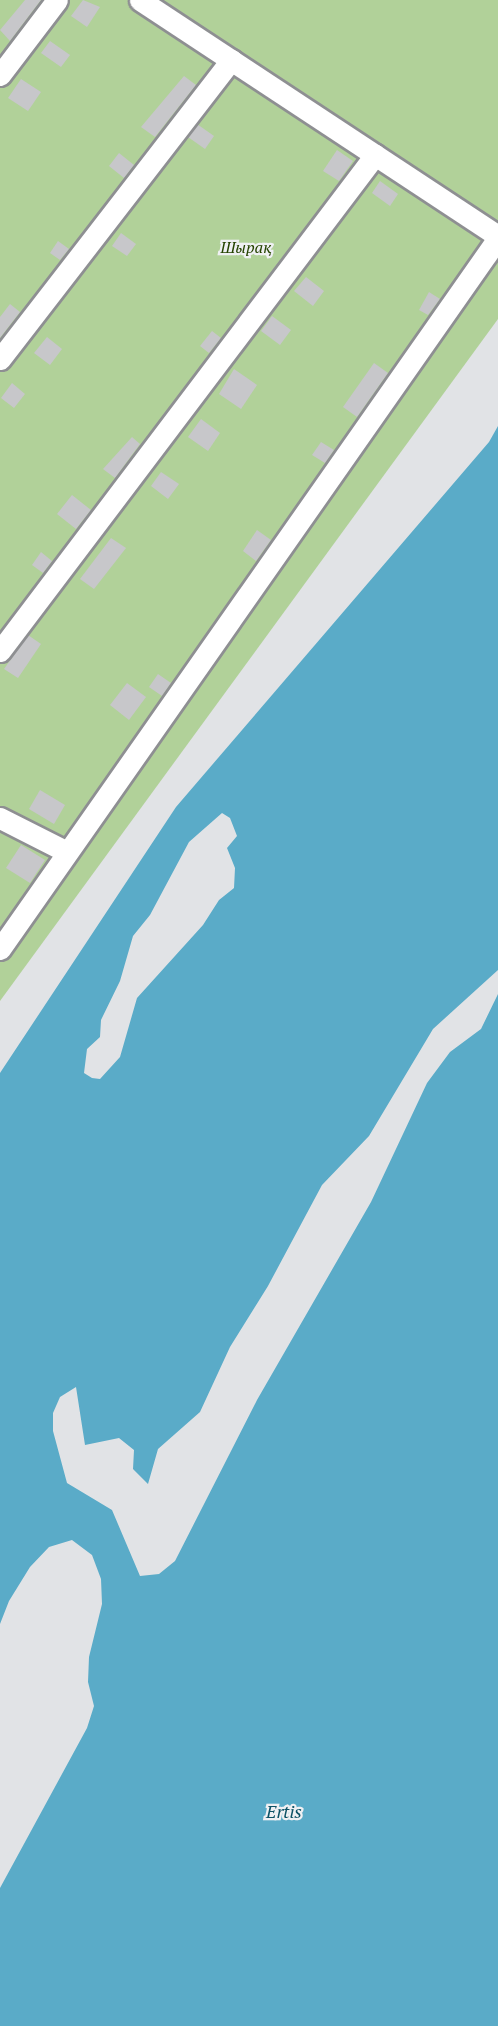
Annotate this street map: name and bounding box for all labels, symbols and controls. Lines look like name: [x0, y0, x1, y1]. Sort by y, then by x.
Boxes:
park label: Шырақ: [220, 237, 272, 257]
water label: Ertis: [266, 1800, 302, 1822]

